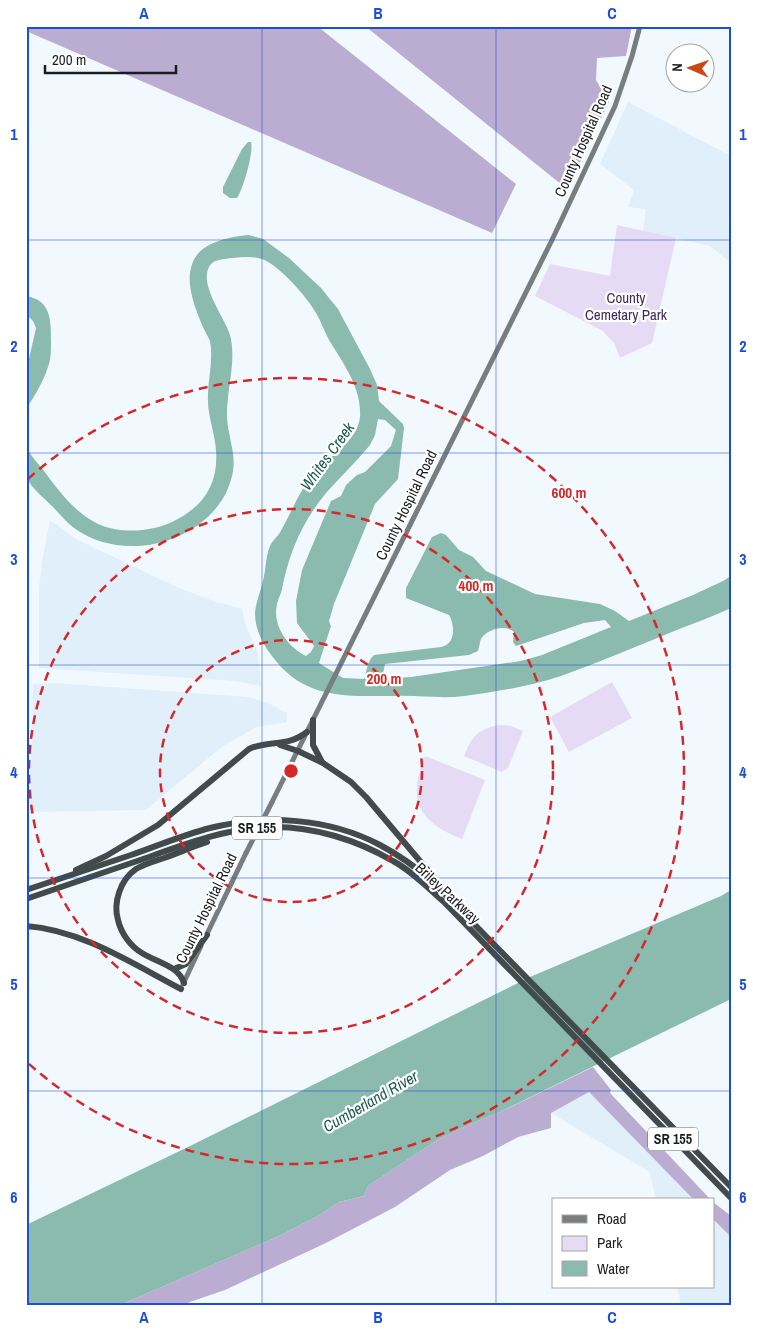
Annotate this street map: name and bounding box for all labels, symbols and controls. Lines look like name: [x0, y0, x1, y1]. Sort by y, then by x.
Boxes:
text: A: [139, 2, 149, 24]
text: B: [373, 2, 383, 24]
text: C: [607, 2, 617, 24]
scale bar: [45, 42, 176, 74]
north arrow: [664, 42, 714, 92]
text: 200 m: [52, 49, 86, 70]
text: N: [668, 63, 686, 72]
street label: County Hospital Road: [549, 82, 617, 200]
text: 1: [10, 123, 18, 145]
text: 1: [739, 123, 747, 145]
park label: County Cemetary Park: [585, 287, 668, 325]
text: 2: [10, 335, 18, 357]
text: 2: [739, 335, 747, 357]
water label: Whites Creek: [295, 417, 360, 495]
street label: County Hospital Road: [370, 446, 442, 564]
text: 600 m: [552, 482, 586, 503]
text: 3: [10, 548, 18, 570]
text: 3: [739, 548, 747, 570]
text: 400 m: [459, 575, 493, 596]
text: 200 m: [367, 668, 401, 689]
text: 4: [10, 761, 18, 783]
text: 4: [739, 761, 747, 783]
centre of rings: [282, 762, 300, 780]
road number: SR 155: [232, 816, 282, 840]
street label: County Hospital Road: [170, 849, 242, 967]
street label: Briley Parkway: [411, 857, 486, 929]
text: 5: [10, 973, 18, 995]
text: 5: [739, 973, 747, 995]
water label: Cumberland River: [318, 1065, 422, 1137]
road number: SR 155: [648, 1128, 698, 1150]
text: 6: [10, 1186, 18, 1208]
text: 6: [739, 1186, 747, 1208]
legend: [552, 1198, 714, 1288]
text: Road: [597, 1208, 626, 1229]
text: Park: [597, 1232, 623, 1253]
text: Water: [597, 1258, 629, 1279]
text: A: [139, 1306, 149, 1328]
text: B: [373, 1306, 383, 1328]
text: C: [607, 1306, 617, 1328]

